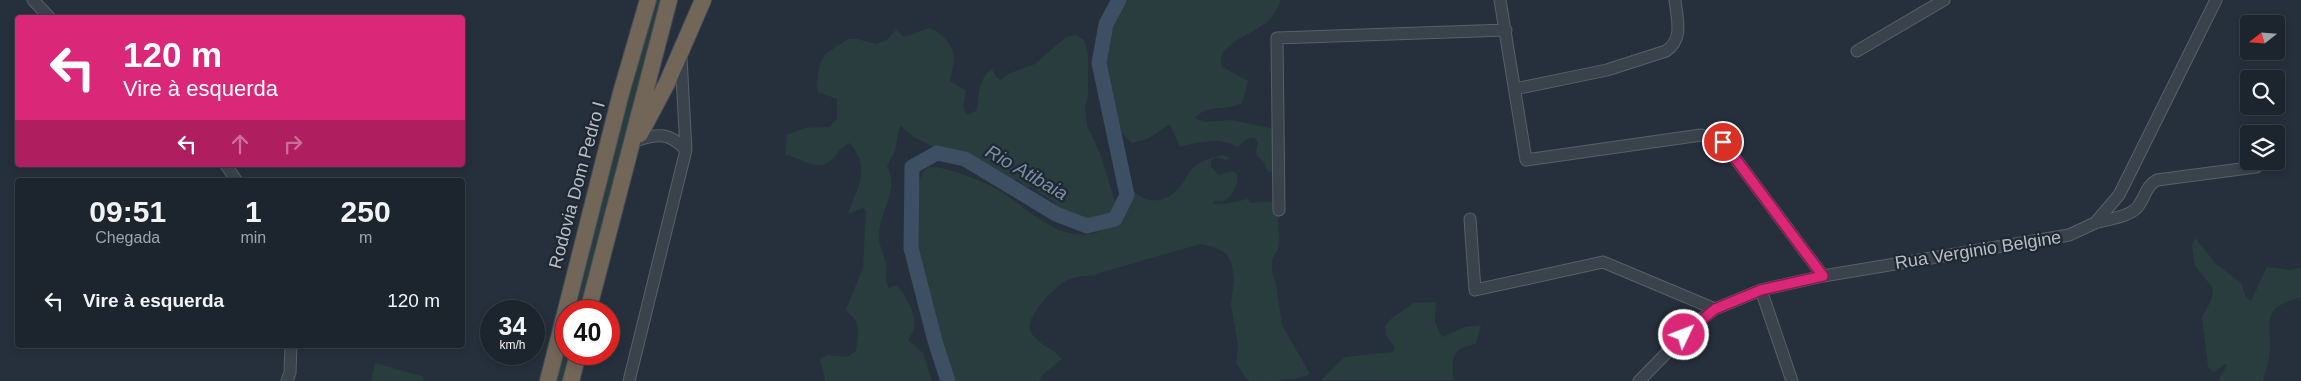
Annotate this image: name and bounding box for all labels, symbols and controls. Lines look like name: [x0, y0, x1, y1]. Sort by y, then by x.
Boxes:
north arrow: [2240, 15, 2285, 60]
map controls: [2240, 15, 2285, 170]
icon: left: [40, 35, 105, 100]
text: 120 m: [123, 35, 222, 74]
button: search: [2240, 70, 2285, 115]
text: Vire à esquerda: [123, 76, 278, 101]
street label: Rodovia Dom Pedro I: [545, 99, 609, 271]
pin: [1702, 121, 1744, 163]
button: layers: [2240, 125, 2285, 170]
icon: arrive: [1709, 128, 1737, 156]
icon: left: [173, 130, 201, 158]
icon: ahead: [226, 130, 254, 158]
icon: right: [279, 130, 307, 158]
water label: Rio Atibaia: [982, 141, 1071, 204]
text: 09:51: [89, 195, 166, 228]
text: 1: [245, 195, 262, 228]
text: 250: [341, 195, 391, 228]
street label: Rua Verginio Belgine: [1893, 227, 2063, 273]
text: Chegada: [95, 229, 160, 246]
text: min: [240, 229, 266, 246]
text: m: [359, 229, 372, 246]
icon: left: [40, 287, 68, 315]
text: Vire à esquerda: [83, 290, 224, 311]
text: 120 m: [387, 290, 440, 311]
speed limit sign: 40: [555, 300, 620, 365]
position arrow: [1657, 308, 1709, 360]
text: 34: [499, 312, 526, 340]
text: km/h: [499, 338, 526, 352]

